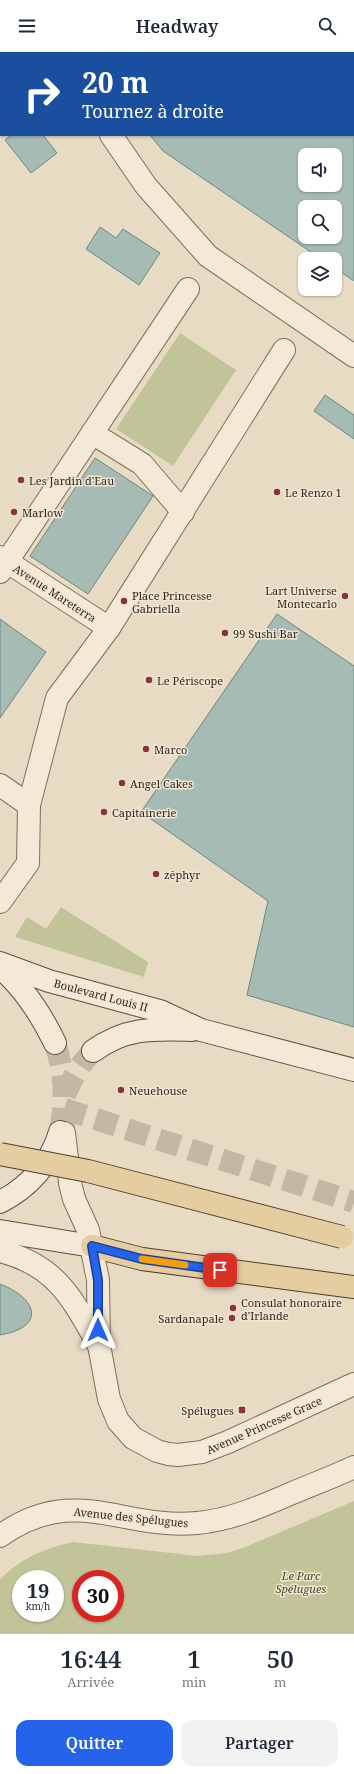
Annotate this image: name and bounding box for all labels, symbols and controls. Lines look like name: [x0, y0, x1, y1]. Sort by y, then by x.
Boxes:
text: Headway: [136, 14, 218, 38]
icon: menu: [16, 15, 38, 37]
icon: search: [316, 15, 338, 37]
text: 20 m: [82, 63, 149, 101]
icon: right: [16, 68, 68, 120]
text: Tournez à droite: [82, 99, 224, 123]
map controls: [298, 148, 342, 296]
button: sound: [298, 148, 342, 192]
button: search: [298, 200, 342, 244]
button: layers: [298, 252, 342, 296]
place label: Les Jardin d'Eau: [29, 473, 114, 488]
marker: Les Jardin d'Eau: [16, 475, 26, 485]
place label: Le Renzo 1: [285, 485, 342, 500]
marker: Le Renzo 1: [272, 487, 282, 497]
place label: Marlow: [22, 505, 63, 520]
marker: Marlow: [9, 507, 19, 517]
street label: Avenue Mareterra: [11, 561, 99, 625]
place label: Lart Universe Montecarlo: [265, 583, 337, 611]
place label: Place Princesse Gabriella: [132, 588, 212, 616]
marker: Lart Universe Montecarlo: [340, 591, 350, 601]
marker: Place Princesse Gabriella: [119, 596, 129, 606]
place label: 99 Sushi Bar: [233, 626, 299, 641]
marker: 99 Sushi Bar: [220, 628, 230, 638]
place label: Le Périscope: [157, 673, 223, 688]
marker: Le Périscope: [144, 675, 154, 685]
place label: Marco: [154, 742, 187, 757]
marker: Marco: [141, 744, 151, 754]
place label: Angel Cakes: [130, 776, 193, 791]
marker: Angel Cakes: [117, 778, 127, 788]
place label: Capitainerie: [112, 805, 176, 820]
marker: Capitainerie: [99, 807, 109, 817]
place label: zēphyr: [164, 867, 201, 882]
marker: zēphyr: [151, 869, 161, 879]
street label: Boulevard Louis II: [52, 975, 150, 1015]
place label: Neuehouse: [129, 1083, 187, 1098]
marker: Neuehouse: [116, 1085, 126, 1095]
pin: [203, 1253, 237, 1287]
icon: arrive: [209, 1259, 231, 1281]
place label: Consulat honoraire d'Irlande: [241, 1295, 342, 1323]
marker: Consulat honoraire d'Irlande: [228, 1303, 238, 1313]
position arrow: [77, 1309, 119, 1351]
place label: Sardanapale: [158, 1311, 224, 1326]
marker: Sardanapale: [227, 1313, 237, 1323]
street label: Avenue Princesse Grace: [204, 1393, 324, 1457]
place label: Spélugues: [181, 1403, 234, 1418]
marker: Spélugues: [237, 1405, 247, 1415]
street label: Avenue des Spélugues: [73, 1504, 189, 1530]
park label: Le Parc Spélugues: [276, 1568, 326, 1596]
speed limit sign: 30: [72, 1570, 124, 1622]
text: 19: [27, 1577, 49, 1604]
text: km/h: [26, 1599, 50, 1613]
text: 16:44: [60, 1642, 121, 1675]
text: 1: [187, 1642, 201, 1675]
text: 50: [267, 1642, 294, 1675]
text: Arrivée: [67, 1673, 114, 1691]
text: min: [182, 1673, 207, 1691]
text: m: [274, 1673, 286, 1691]
button: Quitter: [16, 1720, 173, 1766]
button: Partager: [181, 1720, 338, 1766]

